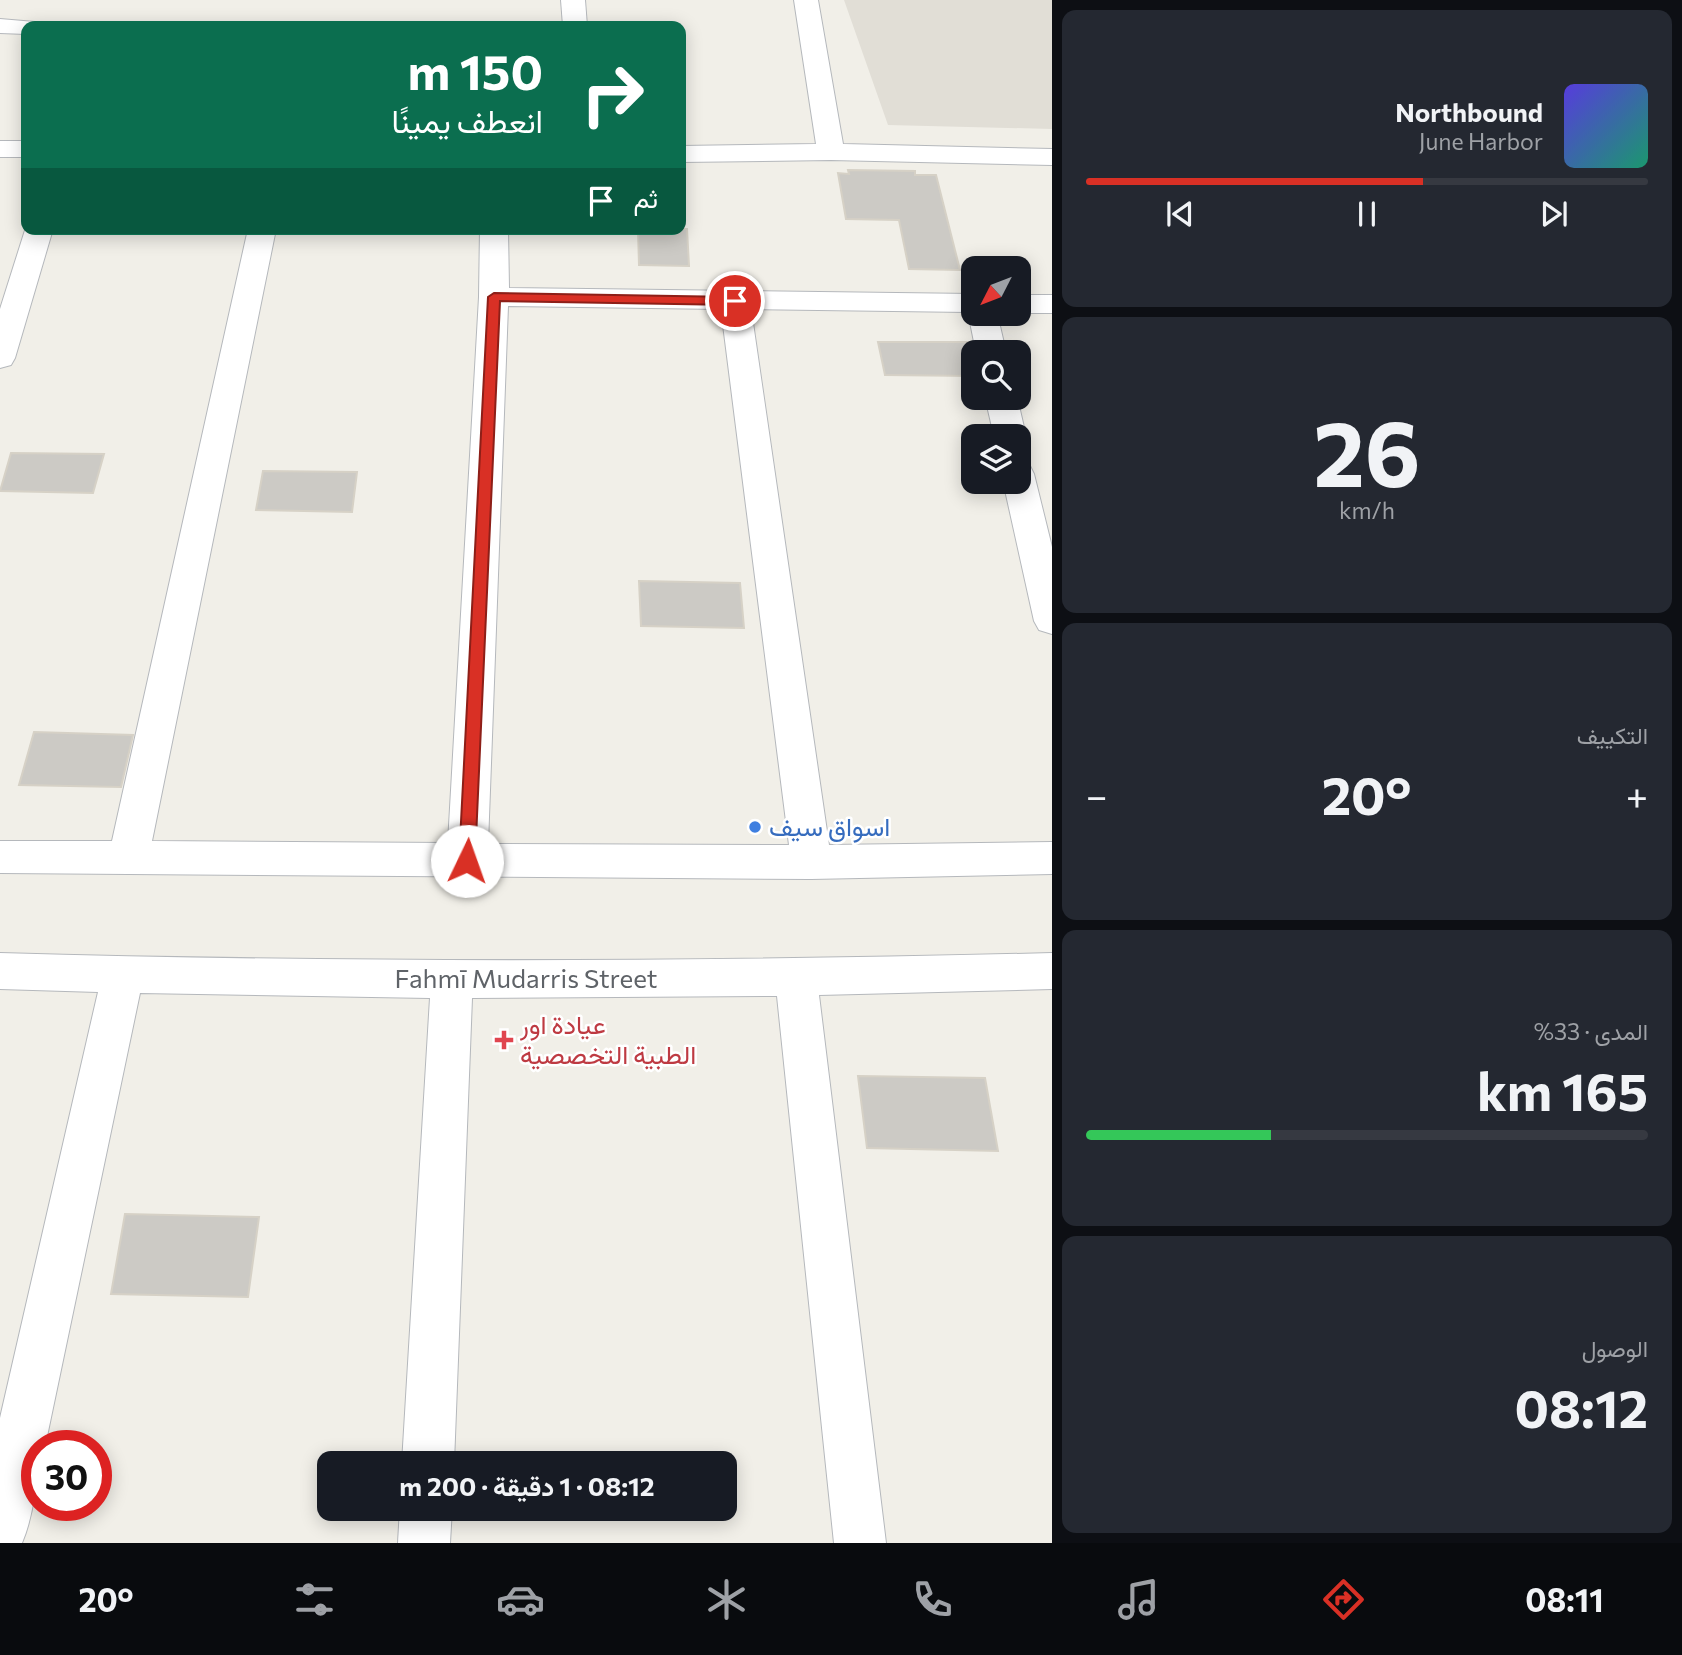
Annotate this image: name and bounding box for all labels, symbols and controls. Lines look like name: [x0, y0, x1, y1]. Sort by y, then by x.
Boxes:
text: 150 m: [408, 40, 543, 100]
icon: right: [567, 49, 658, 140]
text: Northbound: [1395, 96, 1543, 127]
text: انعطف يمينًا: [392, 100, 543, 140]
text: June Harbor: [1419, 127, 1543, 155]
icon: arrive: [582, 182, 620, 220]
text: ثم: [634, 182, 658, 213]
icon: previous: [1161, 195, 1199, 233]
icon: pause: [1348, 195, 1386, 233]
icon: next: [1535, 195, 1573, 233]
north arrow: [961, 256, 1031, 326]
map controls: [961, 256, 1031, 494]
pin: [705, 271, 765, 331]
icon: arrive: [716, 282, 754, 320]
button: search: [961, 340, 1031, 410]
text: 26: [1313, 394, 1421, 506]
button: layers: [961, 424, 1031, 494]
text: km/h: [1339, 496, 1395, 524]
text: التكييف: [1577, 721, 1648, 749]
text: 20°: [1322, 762, 1412, 826]
text: −: [1086, 771, 1108, 818]
text: +: [1626, 771, 1648, 818]
place label: اسواق سيف: [769, 810, 890, 843]
marker: اسواق سيف: [747, 819, 763, 835]
position arrow: [430, 824, 504, 898]
street label: Fahmī Mudarris Street: [395, 962, 657, 993]
place label: عيادة اور الطبية التخصصية: [519, 1008, 696, 1070]
text: المدى · 33%: [1534, 1017, 1648, 1045]
marker: عيادة اور الطبية التخصصية: [494, 1030, 514, 1050]
text: 165 km: [1477, 1058, 1648, 1122]
text: الوصول: [1582, 1334, 1648, 1362]
text: 08:12: [1514, 1375, 1648, 1439]
speed limit sign: 30: [21, 1430, 112, 1521]
text: 08:12 · 1 دقيقة · 200 m: [399, 1470, 655, 1501]
icon: filters: [290, 1575, 339, 1624]
icon: car: [496, 1575, 545, 1624]
icon: climate: [702, 1575, 751, 1624]
icon: phone: [908, 1575, 957, 1624]
icon: music: [1114, 1575, 1163, 1624]
icon: directions: [1319, 1575, 1368, 1624]
text: 20°: [78, 1579, 134, 1619]
text: 08:11: [1525, 1579, 1604, 1619]

